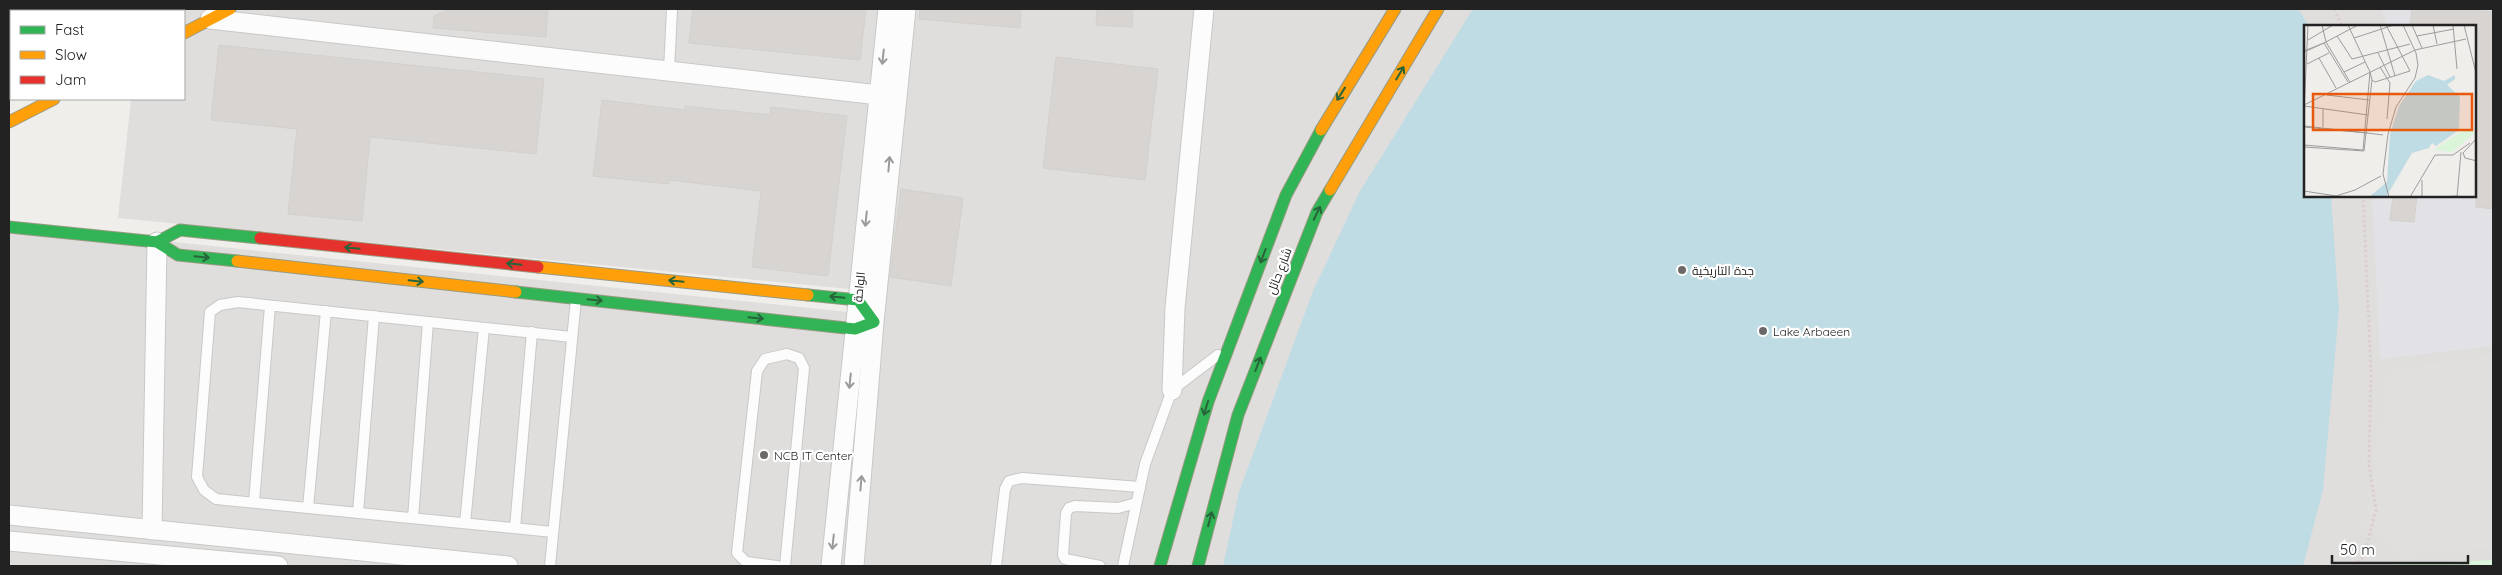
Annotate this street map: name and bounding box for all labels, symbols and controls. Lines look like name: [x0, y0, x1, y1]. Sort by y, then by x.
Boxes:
legend: [10, 10, 185, 100]
text: Fast: [55, 20, 84, 39]
inset map: [2304, 25, 2477, 198]
text: Slow: [55, 45, 87, 64]
one-way arrow: [878, 49, 888, 65]
one-way arrow: [1395, 66, 1405, 80]
text: Jam: [55, 70, 86, 89]
one-way arrow: [1336, 87, 1346, 101]
one-way arrow: [885, 156, 894, 172]
one-way arrow: [1313, 206, 1322, 221]
one-way arrow: [862, 211, 871, 227]
one-way arrow: [344, 243, 360, 253]
street label: شارع حائل: [1263, 246, 1296, 297]
one-way arrow: [1258, 248, 1267, 263]
one-way arrow: [194, 252, 210, 262]
one-way arrow: [506, 259, 522, 269]
place label: جدة التاريخية: [1692, 263, 1754, 278]
marker: جدة التاريخية: [1676, 264, 1688, 276]
street label: الواحة: [850, 271, 868, 303]
one-way arrow: [407, 276, 423, 286]
one-way arrow: [668, 276, 684, 286]
one-way arrow: [829, 292, 845, 302]
one-way arrow: [586, 295, 602, 305]
one-way arrow: [748, 313, 764, 323]
place label: Lake Arbaeen: [1773, 324, 1850, 339]
marker: Lake Arbaeen: [1757, 325, 1769, 337]
one-way arrow: [1253, 357, 1263, 372]
one-way arrow: [845, 372, 855, 388]
one-way arrow: [1201, 400, 1211, 416]
place label: NCB IT Center: [774, 448, 853, 463]
marker: NCB IT Center: [758, 449, 770, 461]
one-way arrow: [856, 475, 866, 491]
one-way arrow: [1206, 512, 1215, 528]
scale bar: [2332, 532, 2468, 564]
one-way arrow: [828, 534, 838, 550]
text: 50 m: [2340, 540, 2375, 559]

